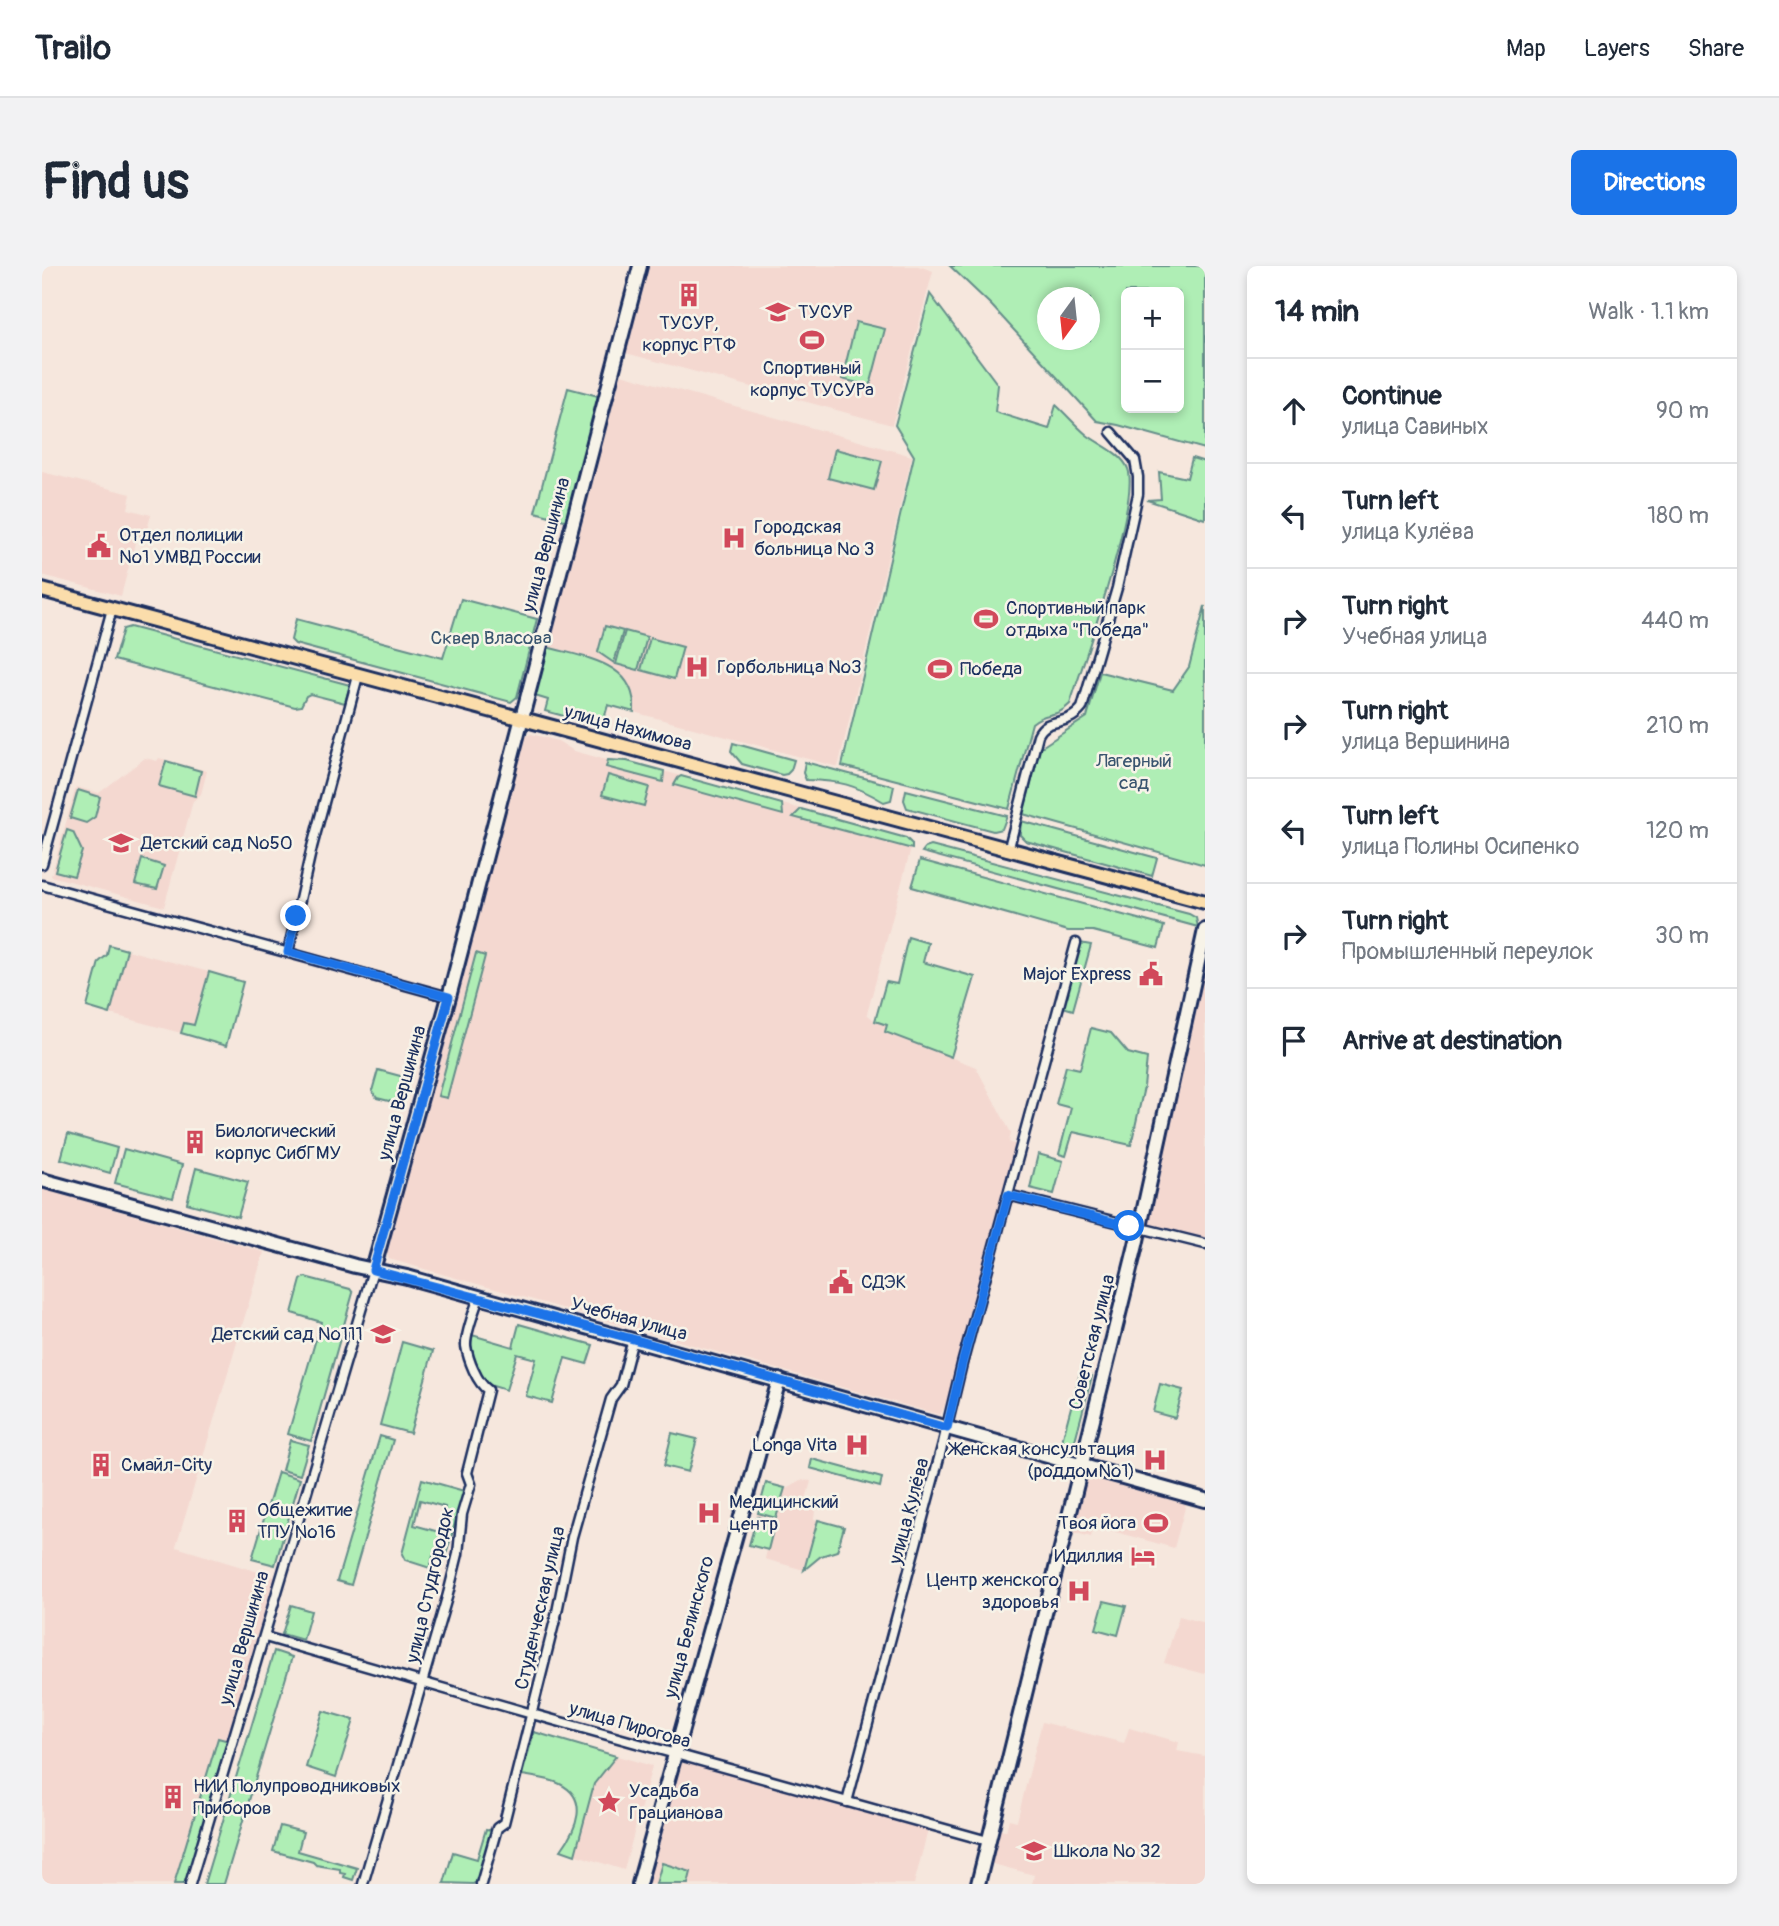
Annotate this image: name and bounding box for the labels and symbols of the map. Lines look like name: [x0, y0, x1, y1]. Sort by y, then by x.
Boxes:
building icon: ТУСУР, корпус РТФ: [675, 281, 703, 309]
north arrow: [1037, 287, 1100, 350]
school or university icon: ТУСУР: [764, 298, 792, 326]
place label: ТУСУР: [798, 300, 853, 324]
place label: ТУСУР, корпус РТФ: [642, 311, 736, 357]
sports icon: Спортивный корпус ТУСУРа: [798, 326, 826, 354]
place label: Спортивный корпус ТУСУРа: [750, 356, 874, 402]
street label: улица Вершинина: [516, 475, 576, 616]
place label: Городская больница № 3: [754, 515, 874, 561]
place label: Отдел полиции №1 УМВД России: [119, 523, 261, 569]
hospital icon: Городская больница № 3: [720, 524, 748, 552]
public building icon: Отдел полиции №1 УМВД России: [85, 532, 113, 560]
place label: Спортивный парк отдыха "Победа": [1006, 596, 1149, 642]
sports icon: Спортивный парк отдыха "Победа": [972, 605, 1000, 633]
park label: Сквер Власова: [431, 626, 552, 650]
hospital icon: Горбольница №3: [683, 653, 711, 681]
place label: Горбольница №3: [717, 655, 862, 679]
sports icon: Победа: [926, 655, 954, 683]
place label: Победа: [960, 657, 1022, 681]
street label: улица Нахимова: [561, 699, 695, 757]
park label: Лагерный сад: [1095, 749, 1172, 795]
school or university icon: Детский сад №50: [107, 829, 135, 857]
place label: Детский сад №50: [140, 831, 293, 855]
route end: [280, 900, 311, 931]
public building icon: Major Express: [1137, 960, 1165, 988]
place label: Major Express: [1023, 962, 1131, 986]
street label: улица Вершинина: [372, 1023, 432, 1164]
place label: Биологический корпус СибГМУ: [215, 1119, 341, 1165]
building icon: Биологический корпус СибГМУ: [181, 1128, 209, 1156]
route start: [1113, 1210, 1144, 1241]
public building icon: СДЭК: [827, 1268, 855, 1296]
place label: СДЭК: [861, 1270, 906, 1294]
street label: Советская улица: [1064, 1272, 1120, 1412]
street label: Учебная улица: [568, 1292, 690, 1346]
school or university icon: Детский сад №111: [369, 1320, 397, 1348]
place label: Детский сад №111: [211, 1322, 363, 1346]
hospital icon: Longa Vita: [843, 1431, 871, 1459]
place label: Longa Vita: [752, 1433, 837, 1457]
place label: Женская консультация (роддом№1): [947, 1437, 1135, 1483]
hospital icon: Женская консультация (роддом№1): [1141, 1446, 1169, 1474]
building icon: Смайл-City: [87, 1451, 115, 1479]
place label: Смайл-City: [121, 1453, 212, 1477]
street label: улица Кулёва: [883, 1455, 935, 1568]
place label: Медицинский центр: [729, 1490, 839, 1536]
place label: Общежитие ТПУ №16: [257, 1498, 353, 1544]
hospital icon: Медицинский центр: [695, 1499, 723, 1527]
street label: улица Студгородок: [400, 1504, 460, 1666]
building icon: Общежитие ТПУ №16: [223, 1507, 251, 1535]
sports icon: Твоя йога: [1142, 1509, 1170, 1537]
place label: Твоя йога: [1058, 1511, 1136, 1535]
street label: Студенческая улица: [509, 1524, 571, 1692]
hotel icon: Идиллия: [1129, 1542, 1157, 1570]
place label: Идиллия: [1054, 1544, 1123, 1568]
street label: улица Белинского: [658, 1553, 720, 1702]
street label: улица Вершинина: [213, 1568, 275, 1709]
place label: Центр женского здоровья: [927, 1568, 1059, 1614]
hospital icon: Центр женского здоровья: [1065, 1577, 1093, 1605]
street label: улица Пирогова: [565, 1696, 694, 1754]
place label: НИИ Полупроводниковых Приборов: [193, 1774, 400, 1820]
place label: Усадьба Грацианова: [629, 1779, 723, 1825]
building icon: НИИ Полупроводниковых Приборов: [159, 1783, 187, 1811]
place icon: Усадьба Грацианова: [595, 1788, 623, 1816]
school or university icon: Школа № 32: [1020, 1837, 1048, 1865]
place label: Школа № 32: [1054, 1839, 1161, 1863]

